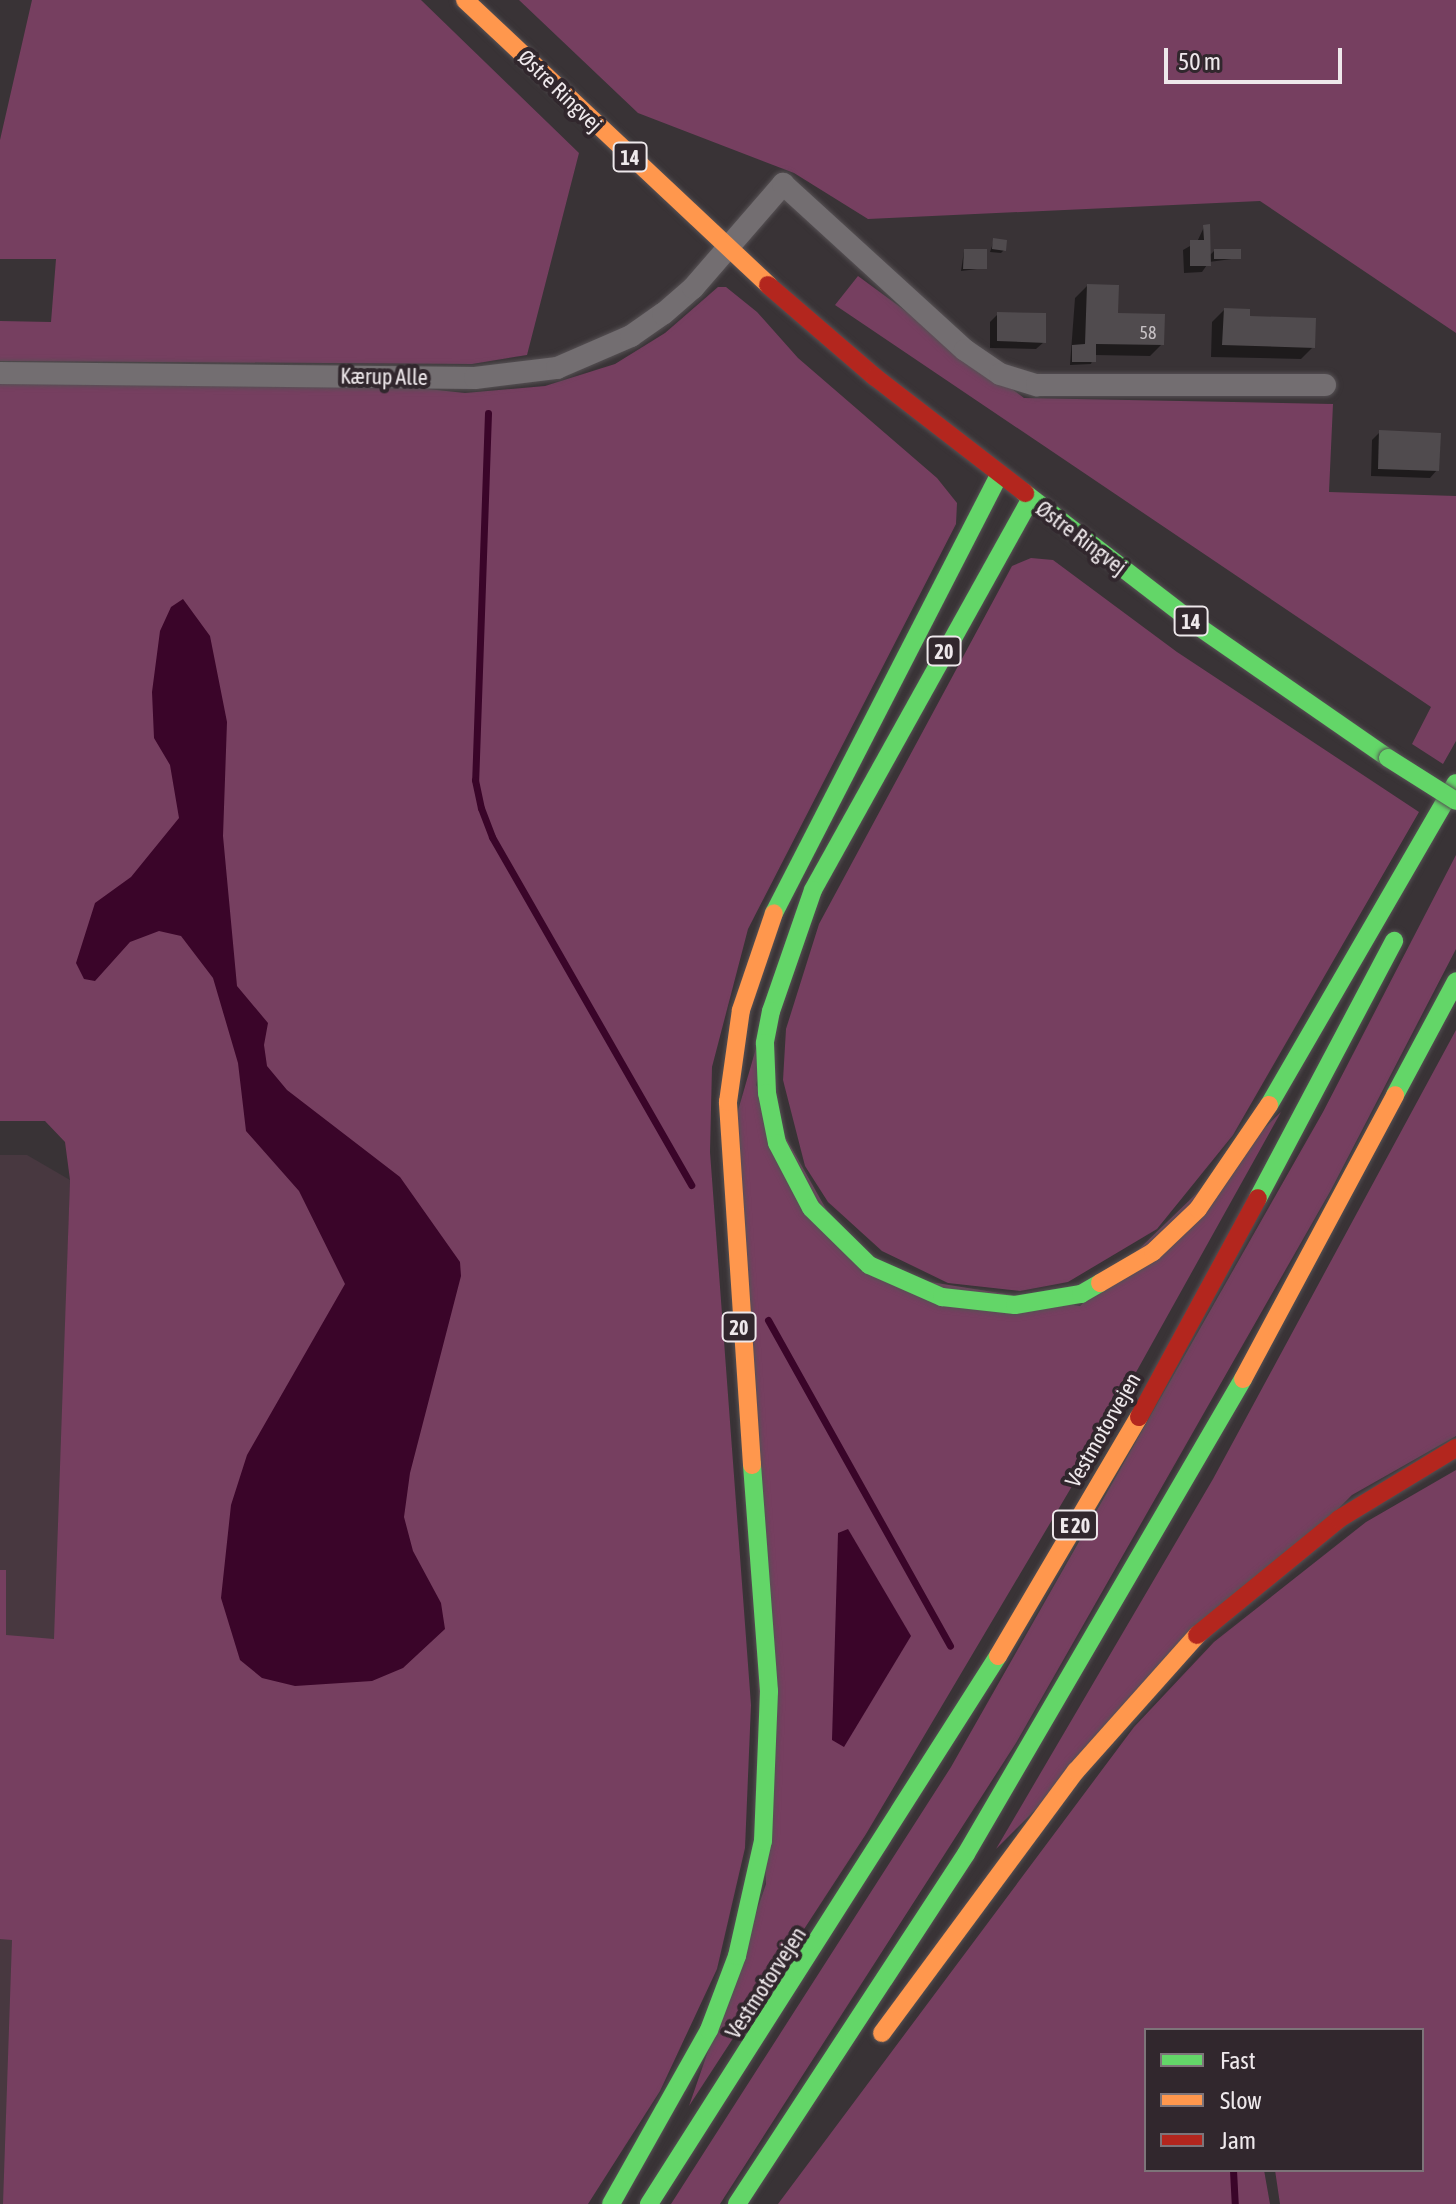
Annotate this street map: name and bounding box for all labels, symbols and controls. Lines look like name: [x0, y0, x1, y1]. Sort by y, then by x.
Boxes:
scale bar: [1168, 32, 1346, 82]
street label: Østre Ringvej: [513, 45, 607, 137]
text: 50 m: [1178, 48, 1221, 75]
road number: 14: [612, 141, 648, 173]
house number: 58: [1140, 322, 1156, 344]
street label: Kærup Alle: [340, 363, 428, 391]
street label: Østre Ringvej: [1031, 495, 1131, 581]
road number: 14: [1173, 605, 1209, 637]
road number: 20: [926, 635, 962, 667]
road number: 20: [721, 1311, 757, 1343]
street label: Vestmotorvejen: [1060, 1368, 1146, 1492]
road number: E 20: [1051, 1509, 1099, 1541]
street label: Vestmotorvejen: [720, 1922, 812, 2044]
legend: [1144, 2028, 1424, 2172]
text: Fast: [1220, 2047, 1256, 2074]
text: Slow: [1220, 2087, 1262, 2114]
text: Jam: [1220, 2127, 1256, 2154]

